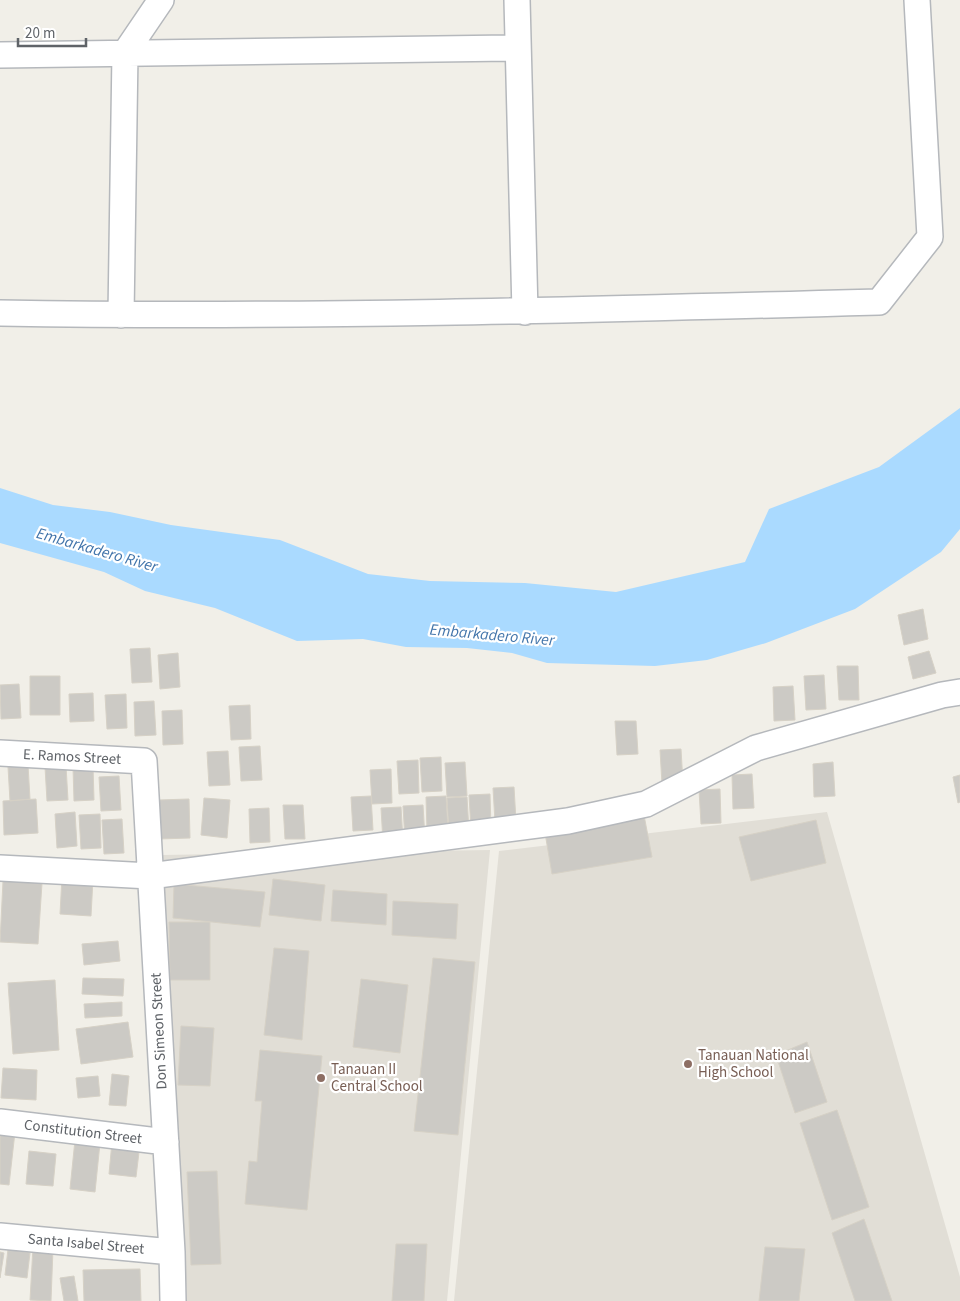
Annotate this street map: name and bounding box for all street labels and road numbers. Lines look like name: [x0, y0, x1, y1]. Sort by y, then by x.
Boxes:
street label: E. Ramos Street: [22, 744, 122, 770]
street label: Don Simeon Street: [145, 972, 173, 1090]
street label: Constitution Street: [23, 1114, 143, 1150]
street label: Santa Isabel Street: [27, 1228, 145, 1260]

